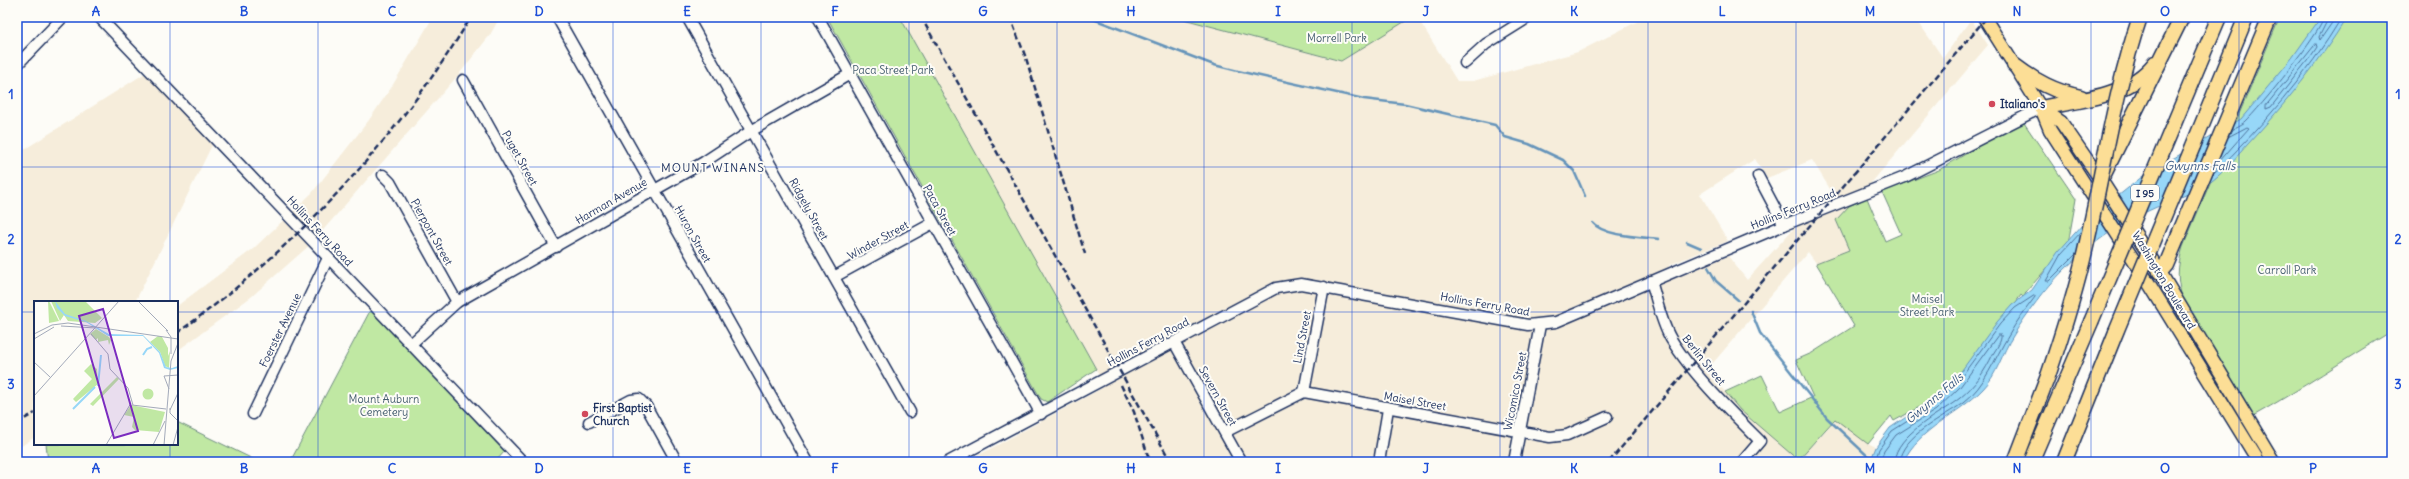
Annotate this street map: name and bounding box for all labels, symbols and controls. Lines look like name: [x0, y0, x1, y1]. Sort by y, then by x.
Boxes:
text: A: [92, 3, 101, 20]
text: B: [240, 3, 249, 20]
text: C: [388, 3, 397, 20]
text: D: [534, 3, 544, 20]
text: E: [683, 3, 691, 20]
text: F: [831, 3, 839, 20]
text: G: [978, 3, 988, 20]
text: H: [1126, 3, 1136, 20]
text: I: [1275, 3, 1281, 20]
text: J: [1423, 3, 1430, 20]
text: K: [1570, 3, 1579, 20]
text: L: [1718, 3, 1726, 20]
text: M: [1865, 3, 1875, 20]
text: N: [2013, 3, 2021, 20]
text: O: [2160, 3, 2170, 20]
text: P: [2309, 3, 2317, 20]
park label: Morrell Park: [1307, 31, 1367, 45]
park label: Paca Street Park: [852, 63, 934, 77]
text: 1: [8, 86, 14, 103]
text: 1: [2395, 86, 2401, 103]
place label: Italiano's: [2000, 97, 2045, 111]
marker: Italiano's: [1987, 99, 1997, 109]
street label: Puget Street: [499, 128, 541, 188]
water label: Gwynns Falls: [2164, 158, 2237, 173]
district label: MOUNT WINANS: [661, 160, 765, 175]
street label: Harman Avenue: [573, 175, 649, 227]
street label: Ridgely Street: [786, 176, 832, 243]
street label: Paca Street: [920, 182, 960, 238]
street label: Hollins Ferry Road: [1748, 185, 1838, 232]
road number: I 95: [2131, 185, 2159, 201]
street label: Hollins Ferry Road: [284, 193, 356, 269]
street label: Pierpont Street: [408, 196, 456, 268]
street label: Huron Street: [672, 203, 715, 265]
street label: Winder Street: [845, 217, 911, 263]
street label: Washington Boulevard: [2129, 229, 2199, 332]
text: 2: [7, 231, 15, 248]
text: 2: [2394, 231, 2402, 248]
park label: Carroll Park: [2258, 263, 2317, 277]
street label: Hollins Ferry Road: [1439, 289, 1531, 319]
street label: Foerster Avenue: [256, 291, 304, 369]
park label: Maisel Street Park: [1900, 292, 1955, 319]
inset map: [34, 301, 178, 445]
street label: Lind Street: [1290, 309, 1314, 364]
street label: Hollins Ferry Road: [1105, 314, 1192, 369]
street label: Berlin Street: [1679, 332, 1729, 388]
street label: Wicomico Street: [1501, 350, 1530, 432]
street label: Severn Street: [1196, 364, 1240, 429]
water label: Gwynns Falls: [1902, 368, 1967, 427]
text: 3: [7, 376, 15, 393]
text: 3: [2394, 376, 2402, 393]
street label: Maisel Street: [1383, 389, 1448, 413]
park label: Mount Auburn Cemetery: [349, 392, 419, 419]
place label: First Baptist Church: [593, 401, 652, 428]
marker: First Baptist Church: [580, 409, 590, 419]
text: A: [92, 460, 101, 477]
text: B: [240, 460, 249, 477]
text: C: [388, 460, 397, 477]
text: D: [534, 460, 544, 477]
text: E: [683, 460, 691, 477]
text: F: [831, 460, 839, 477]
text: G: [978, 460, 988, 477]
text: H: [1126, 460, 1136, 477]
text: I: [1275, 460, 1281, 477]
text: J: [1423, 460, 1430, 477]
text: K: [1570, 460, 1579, 477]
text: L: [1718, 460, 1726, 477]
text: M: [1865, 460, 1875, 477]
text: N: [2013, 460, 2021, 477]
text: O: [2160, 460, 2170, 477]
text: P: [2309, 460, 2317, 477]

